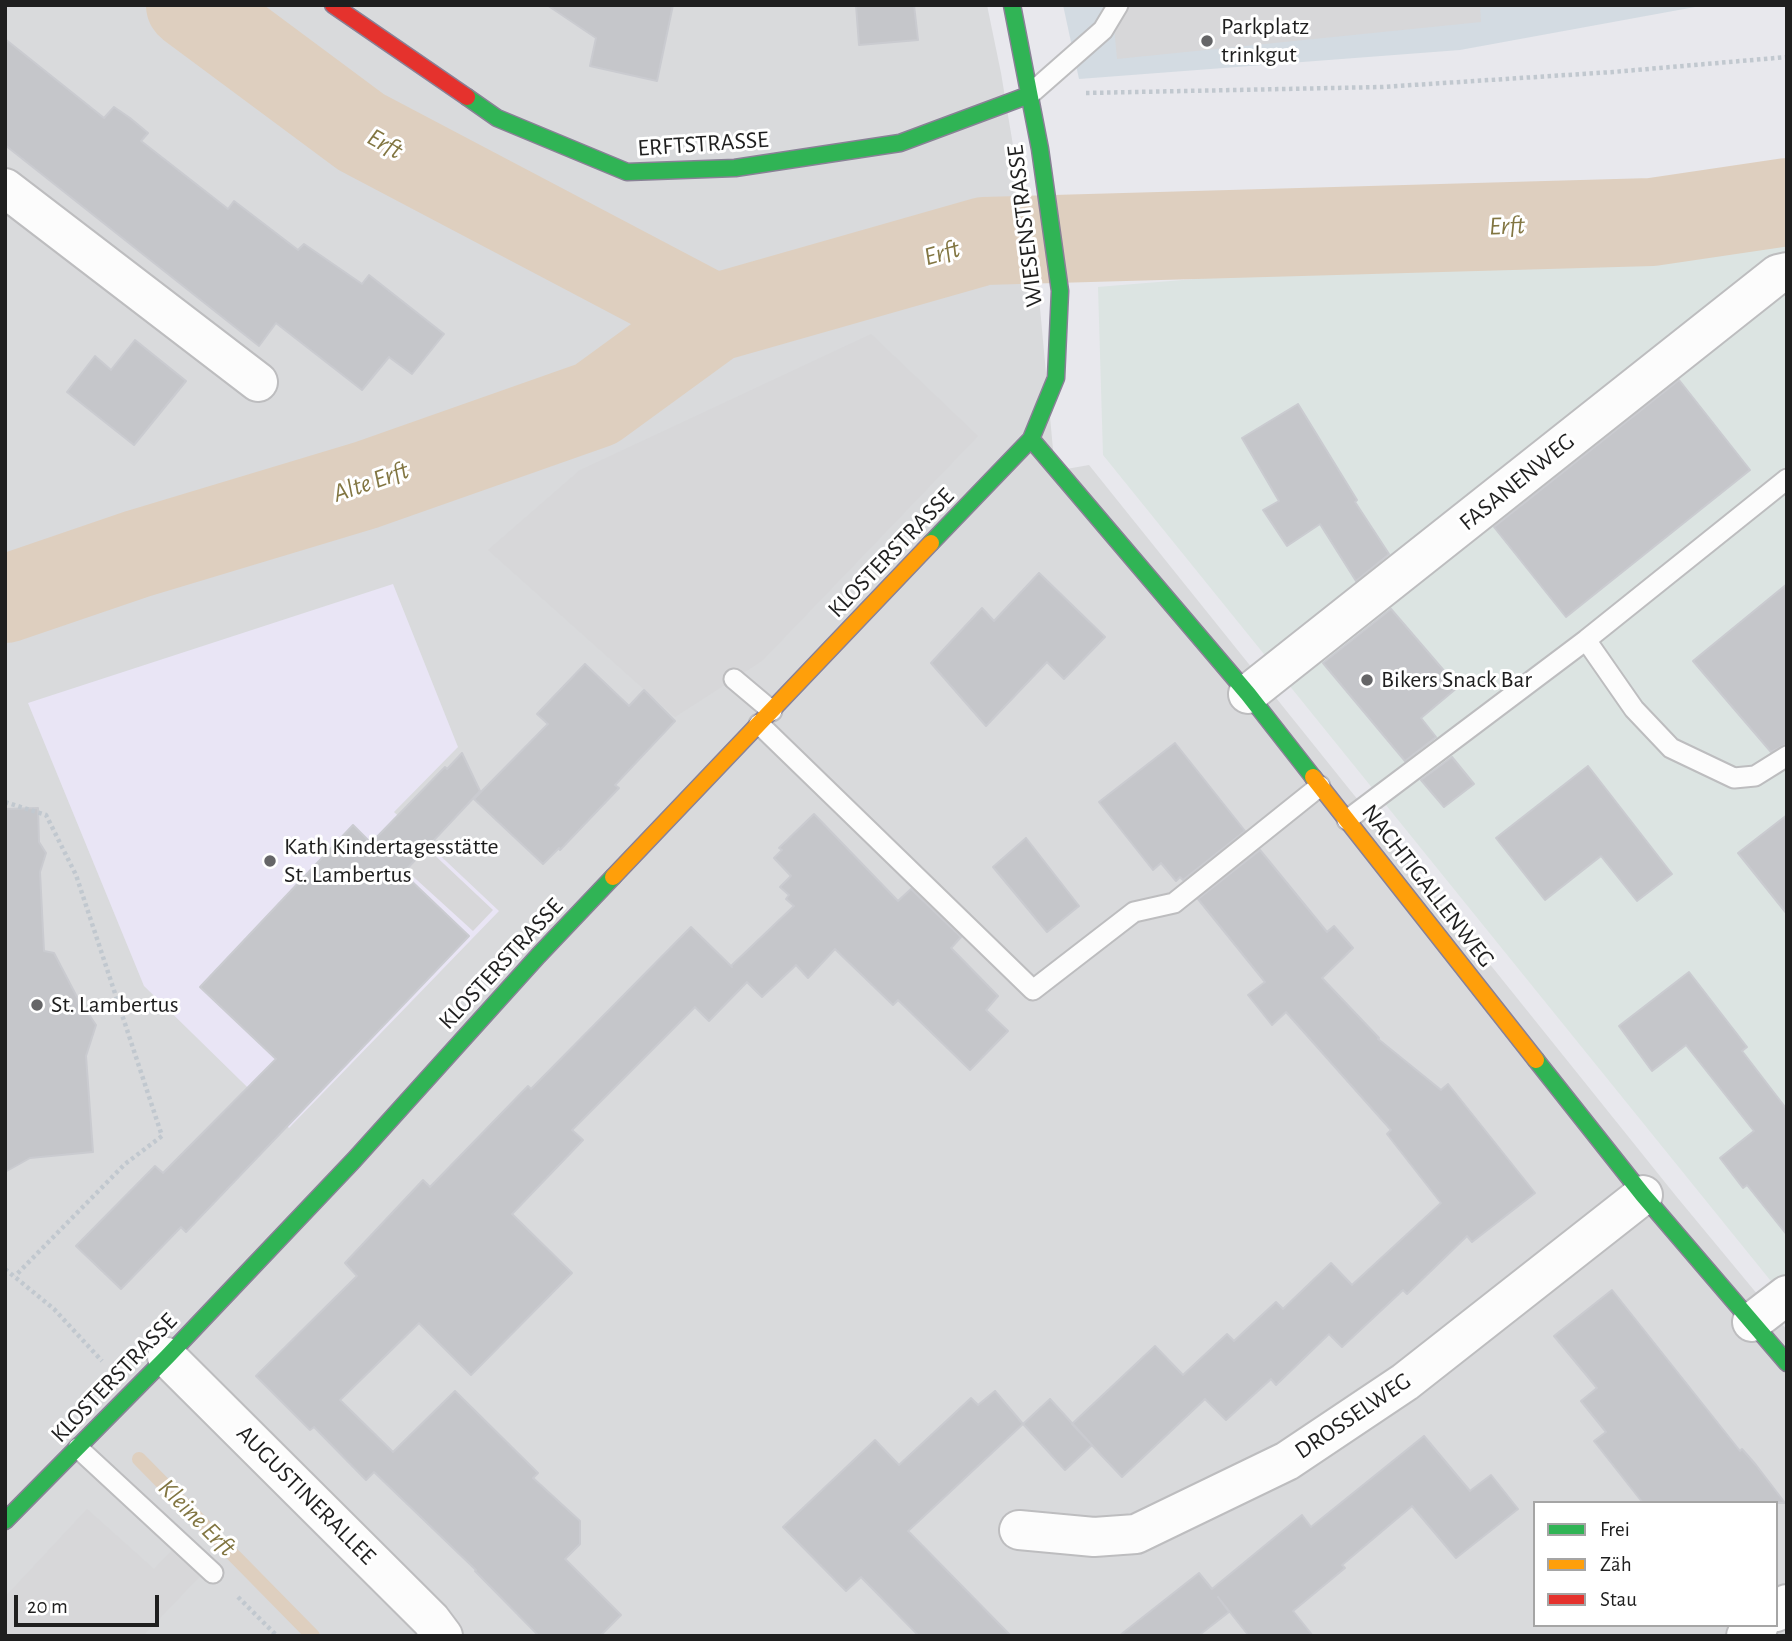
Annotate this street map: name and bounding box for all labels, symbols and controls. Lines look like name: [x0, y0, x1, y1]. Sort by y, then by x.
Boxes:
place label: Parkplatz trinkgut: [1221, 13, 1309, 69]
marker: Parkplatz trinkgut: [1199, 33, 1215, 49]
water label: Erft: [362, 122, 408, 166]
street label: ERFTSTRASSE: [636, 125, 770, 163]
street label: WIESENSTRASSE: [1001, 143, 1049, 309]
water label: Erft: [1488, 210, 1526, 242]
water label: Erft: [920, 233, 964, 273]
street label: FASANENWEG: [1454, 427, 1580, 537]
water label: Alte Erft: [329, 455, 413, 509]
street label: KLOSTERSTRASSE: [822, 482, 960, 624]
place label: Bikers Snack Bar: [1381, 666, 1532, 694]
marker: Bikers Snack Bar: [1359, 672, 1375, 688]
street label: NACHTIGALLENWEG: [1355, 799, 1501, 973]
place label: Kath Kindertagesstätte St. Lambertus: [284, 833, 499, 889]
marker: Kath Kindertagesstätte St. Lambertus: [262, 853, 278, 869]
street label: KLOSTERSTRASSE: [433, 892, 569, 1036]
place label: St. Lambertus: [51, 991, 179, 1019]
marker: St. Lambertus: [29, 997, 45, 1013]
street label: KLOSTERSTRASSE: [45, 1307, 183, 1449]
street label: DROSSELWEG: [1289, 1367, 1417, 1465]
street label: AUGUSTINERALLEE: [230, 1419, 382, 1571]
water label: Kleine Erft: [152, 1473, 242, 1563]
legend: [1533, 1501, 1778, 1627]
text: Frei: [1600, 1519, 1630, 1540]
text: Zäh: [1600, 1554, 1632, 1575]
scale bar: [18, 1582, 163, 1626]
text: Stau: [1600, 1589, 1637, 1610]
text: 20 m: [27, 1596, 68, 1617]

